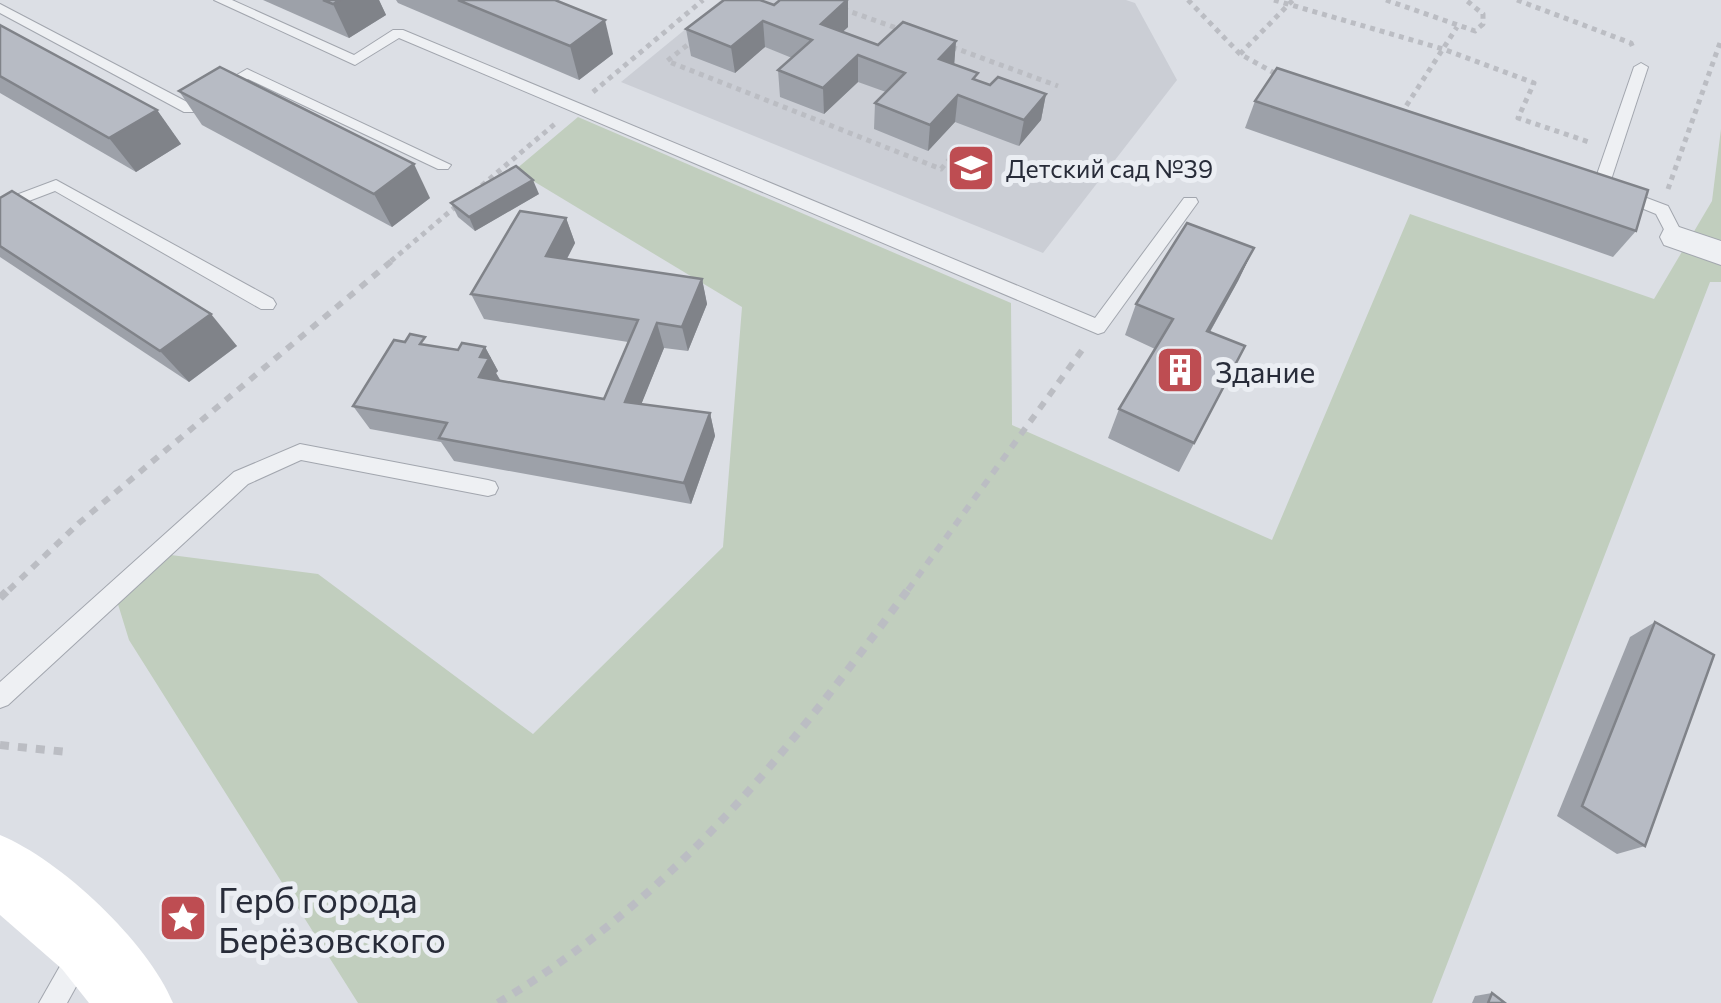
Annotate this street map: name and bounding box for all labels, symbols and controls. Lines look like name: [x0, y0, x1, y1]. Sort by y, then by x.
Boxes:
school or university icon: Детский сад №39: [945, 142, 997, 194]
place label: Детский сад №39: [1006, 153, 1213, 183]
building icon: Здание: [1154, 344, 1206, 396]
place label: Здание: [1215, 352, 1315, 389]
place label: Герб города Берёзовского: [218, 877, 446, 960]
place icon: Герб города Берёзовского: [157, 892, 209, 944]

